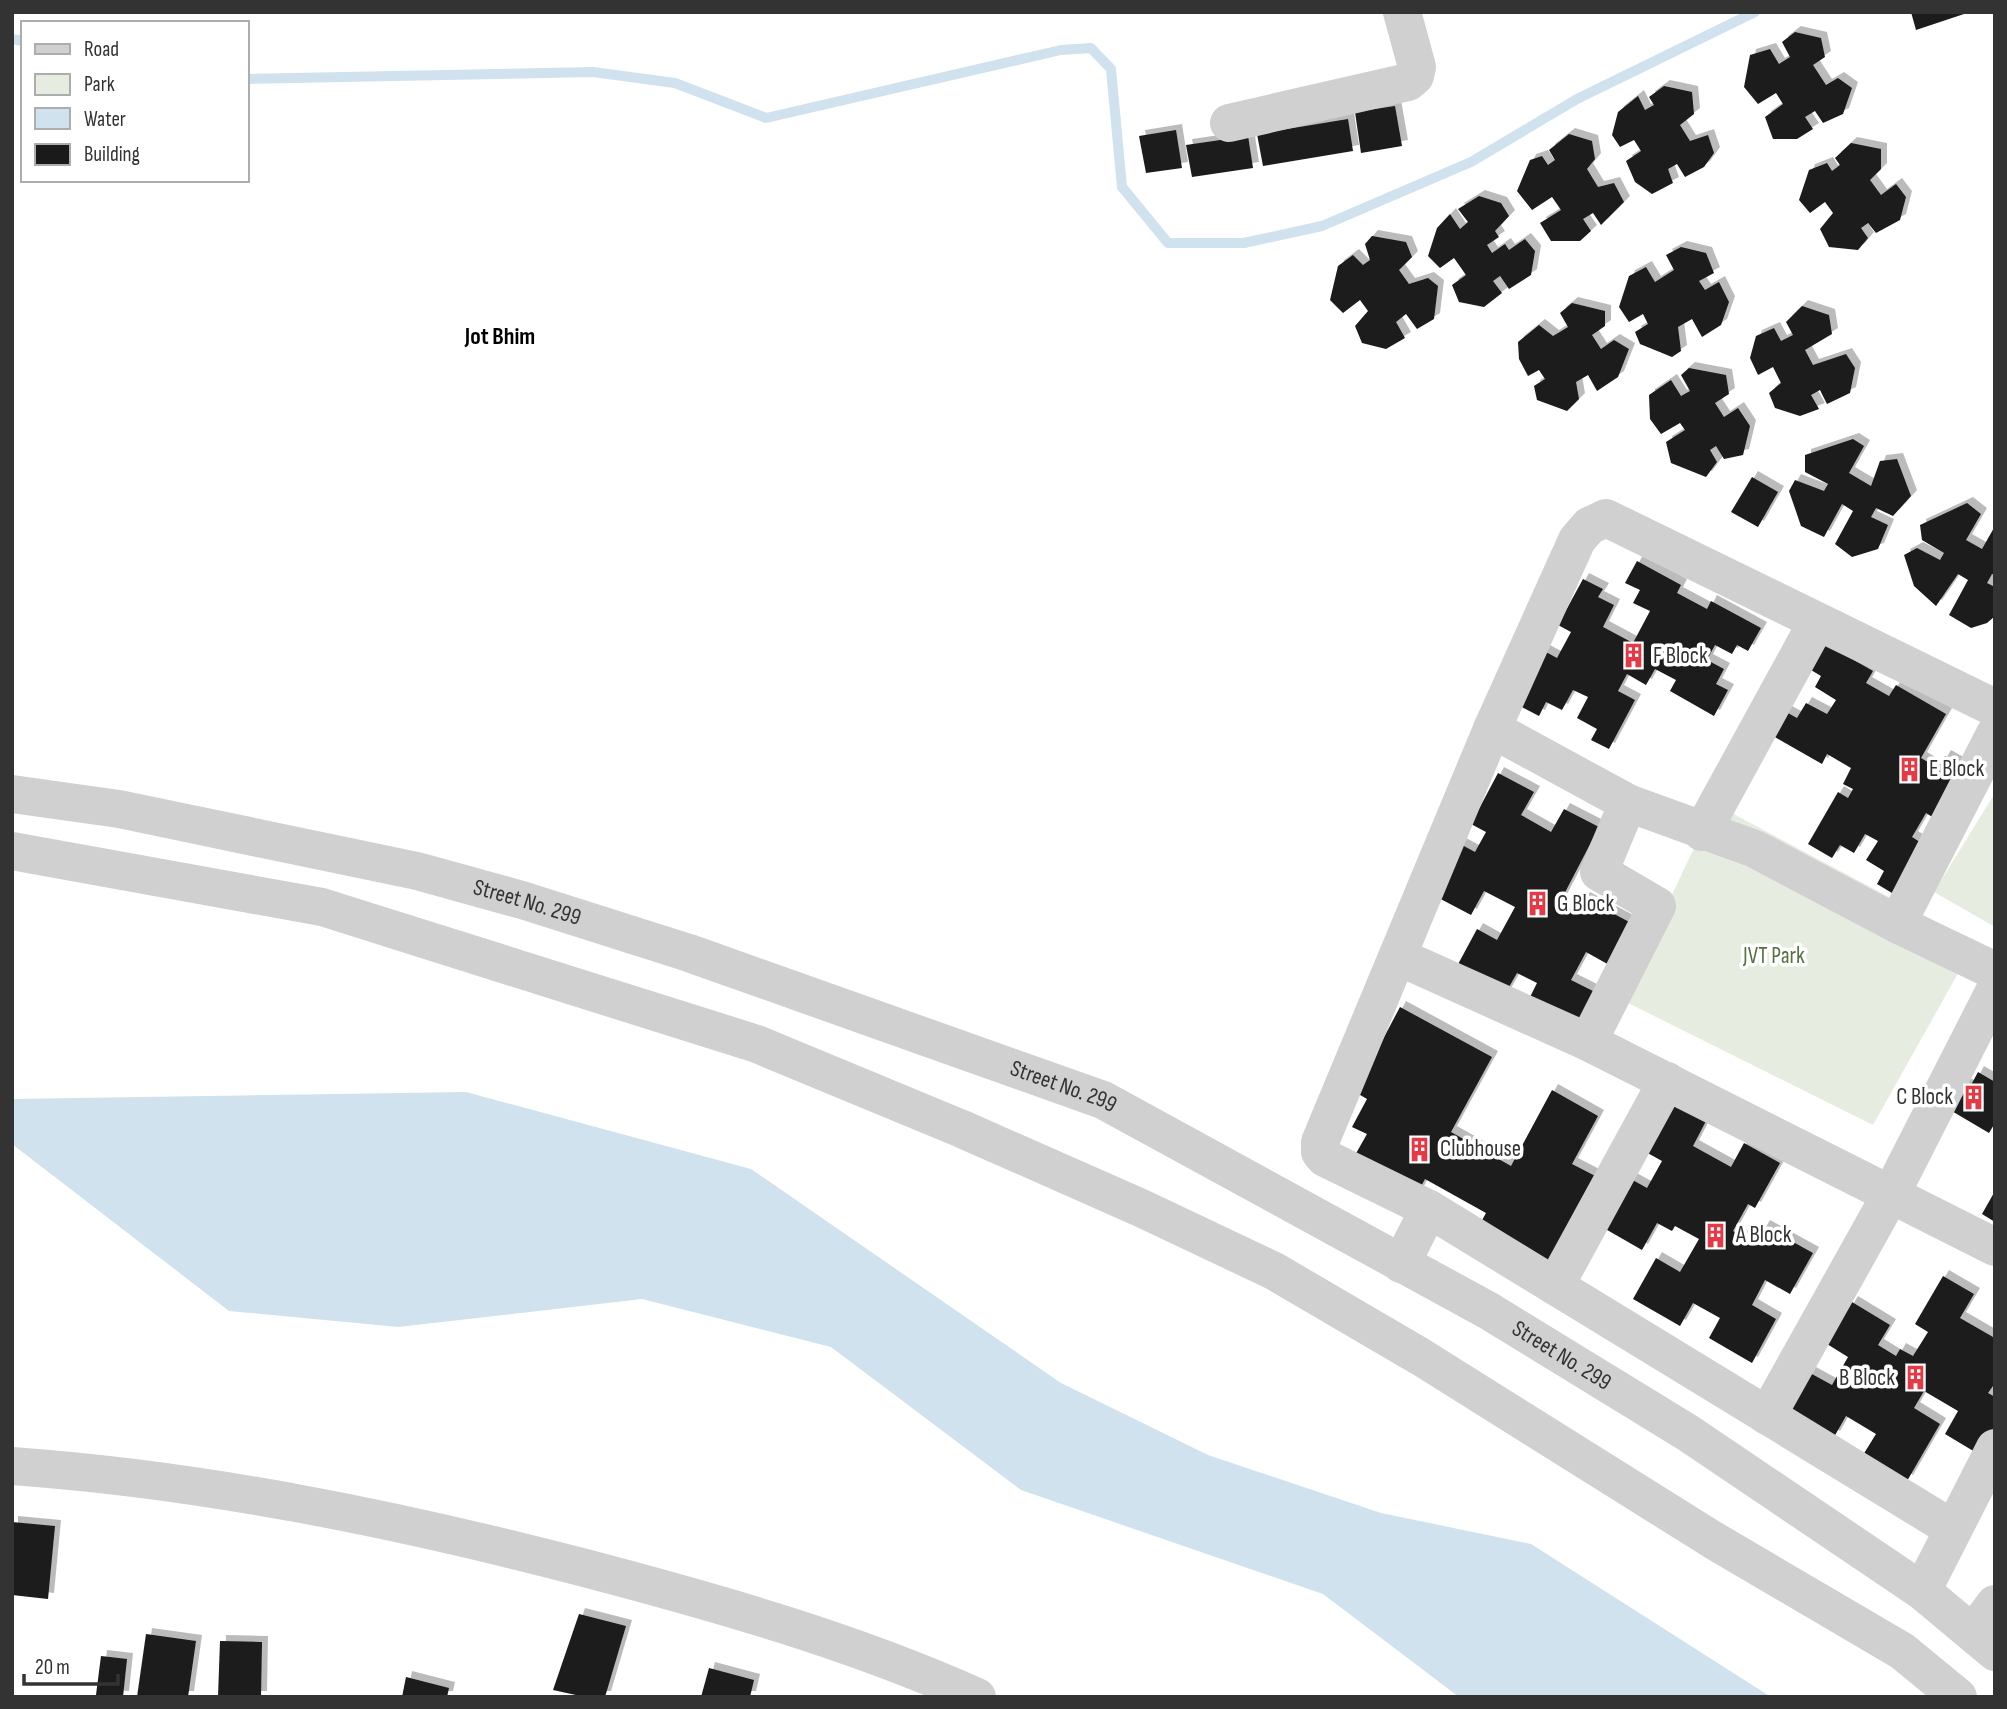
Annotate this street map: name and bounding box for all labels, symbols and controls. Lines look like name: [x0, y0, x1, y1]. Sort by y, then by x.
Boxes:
legend: [21, 21, 248, 182]
text: Road: [84, 37, 119, 62]
text: Park: [84, 72, 115, 97]
text: Water: [84, 107, 126, 132]
text: Building: [84, 142, 140, 167]
district label: Jot Bhim: [464, 322, 535, 351]
building icon: F Block: [1619, 642, 1647, 670]
place label: F Block: [1653, 642, 1708, 670]
building icon: E Block: [1895, 755, 1923, 783]
place label: E Block: [1929, 755, 1984, 783]
street label: Street No. 299: [470, 873, 585, 932]
building icon: G Block: [1523, 890, 1551, 918]
place label: G Block: [1557, 890, 1614, 918]
park label: JVT Park: [1742, 942, 1805, 970]
street label: Street No. 299: [1006, 1054, 1122, 1119]
place label: C Block: [1896, 1083, 1953, 1111]
building icon: C Block: [1959, 1083, 1987, 1111]
building icon: Clubhouse: [1406, 1135, 1434, 1163]
place label: Clubhouse: [1440, 1135, 1521, 1163]
building icon: A Block: [1702, 1221, 1730, 1249]
place label: A Block: [1735, 1221, 1792, 1249]
street label: Street No. 299: [1507, 1315, 1616, 1397]
place label: B Block: [1839, 1364, 1895, 1392]
building icon: B Block: [1901, 1364, 1929, 1392]
scale bar: [24, 1642, 119, 1686]
text: 20 m: [35, 1655, 70, 1680]

